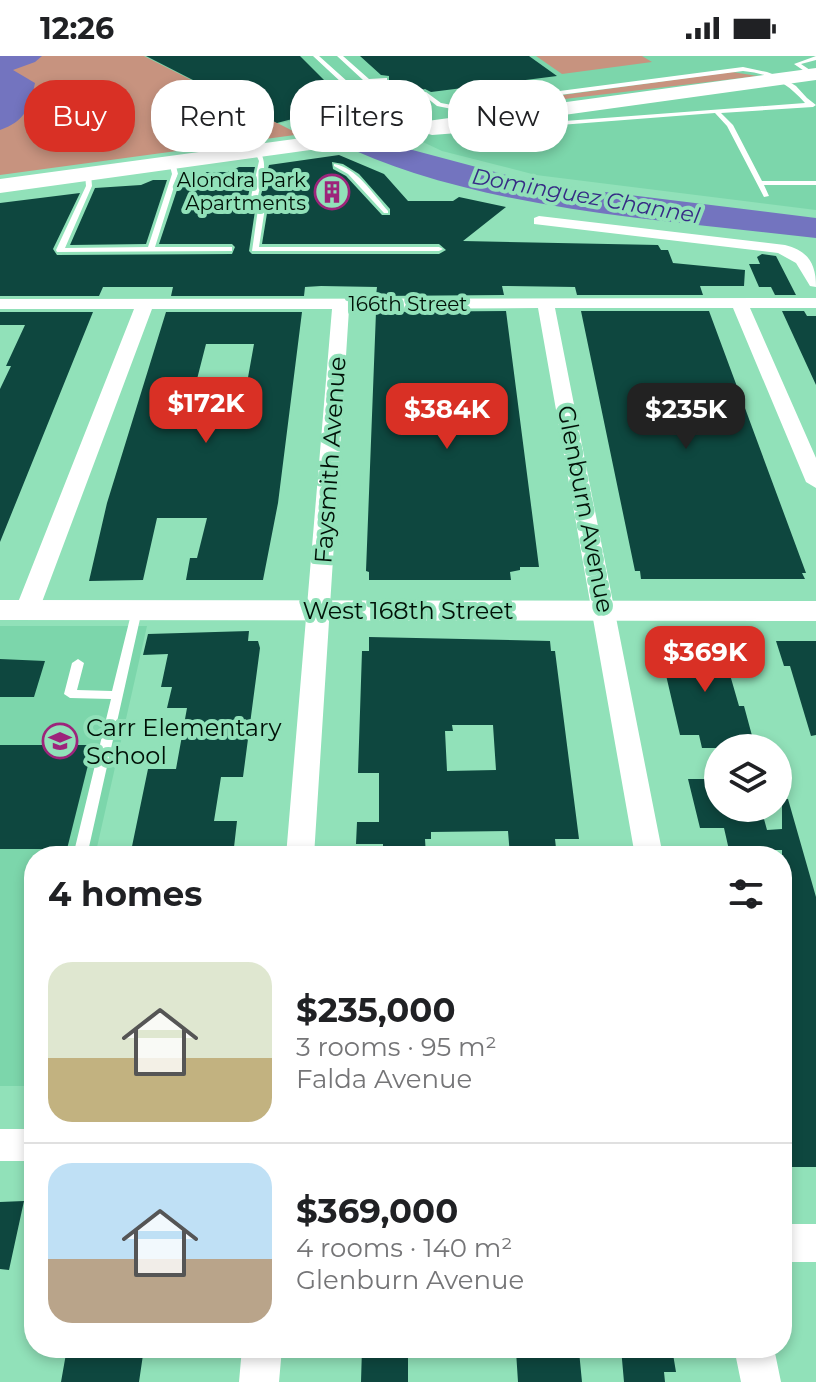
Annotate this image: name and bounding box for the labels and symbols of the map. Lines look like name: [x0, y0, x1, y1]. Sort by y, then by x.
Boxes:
water label: Dominguez Channel: [470, 163, 702, 229]
place label: Alondra Park Apartments: [177, 168, 306, 215]
building icon: Alondra Park Apartments: [313, 173, 351, 211]
street label: 166th Street: [349, 292, 467, 316]
street label: Faysmith Avenue: [308, 355, 352, 565]
pin: $172K: [150, 377, 262, 445]
pin: $384K: [391, 383, 503, 451]
pin: $235K: [630, 383, 742, 451]
street label: Glenburn Avenue: [552, 403, 620, 615]
street label: West 168th Street: [303, 596, 514, 625]
pin: $369K: [649, 626, 761, 694]
place label: Carr Elementary School: [86, 713, 281, 770]
school or university icon: Carr Elementary School: [41, 722, 79, 760]

